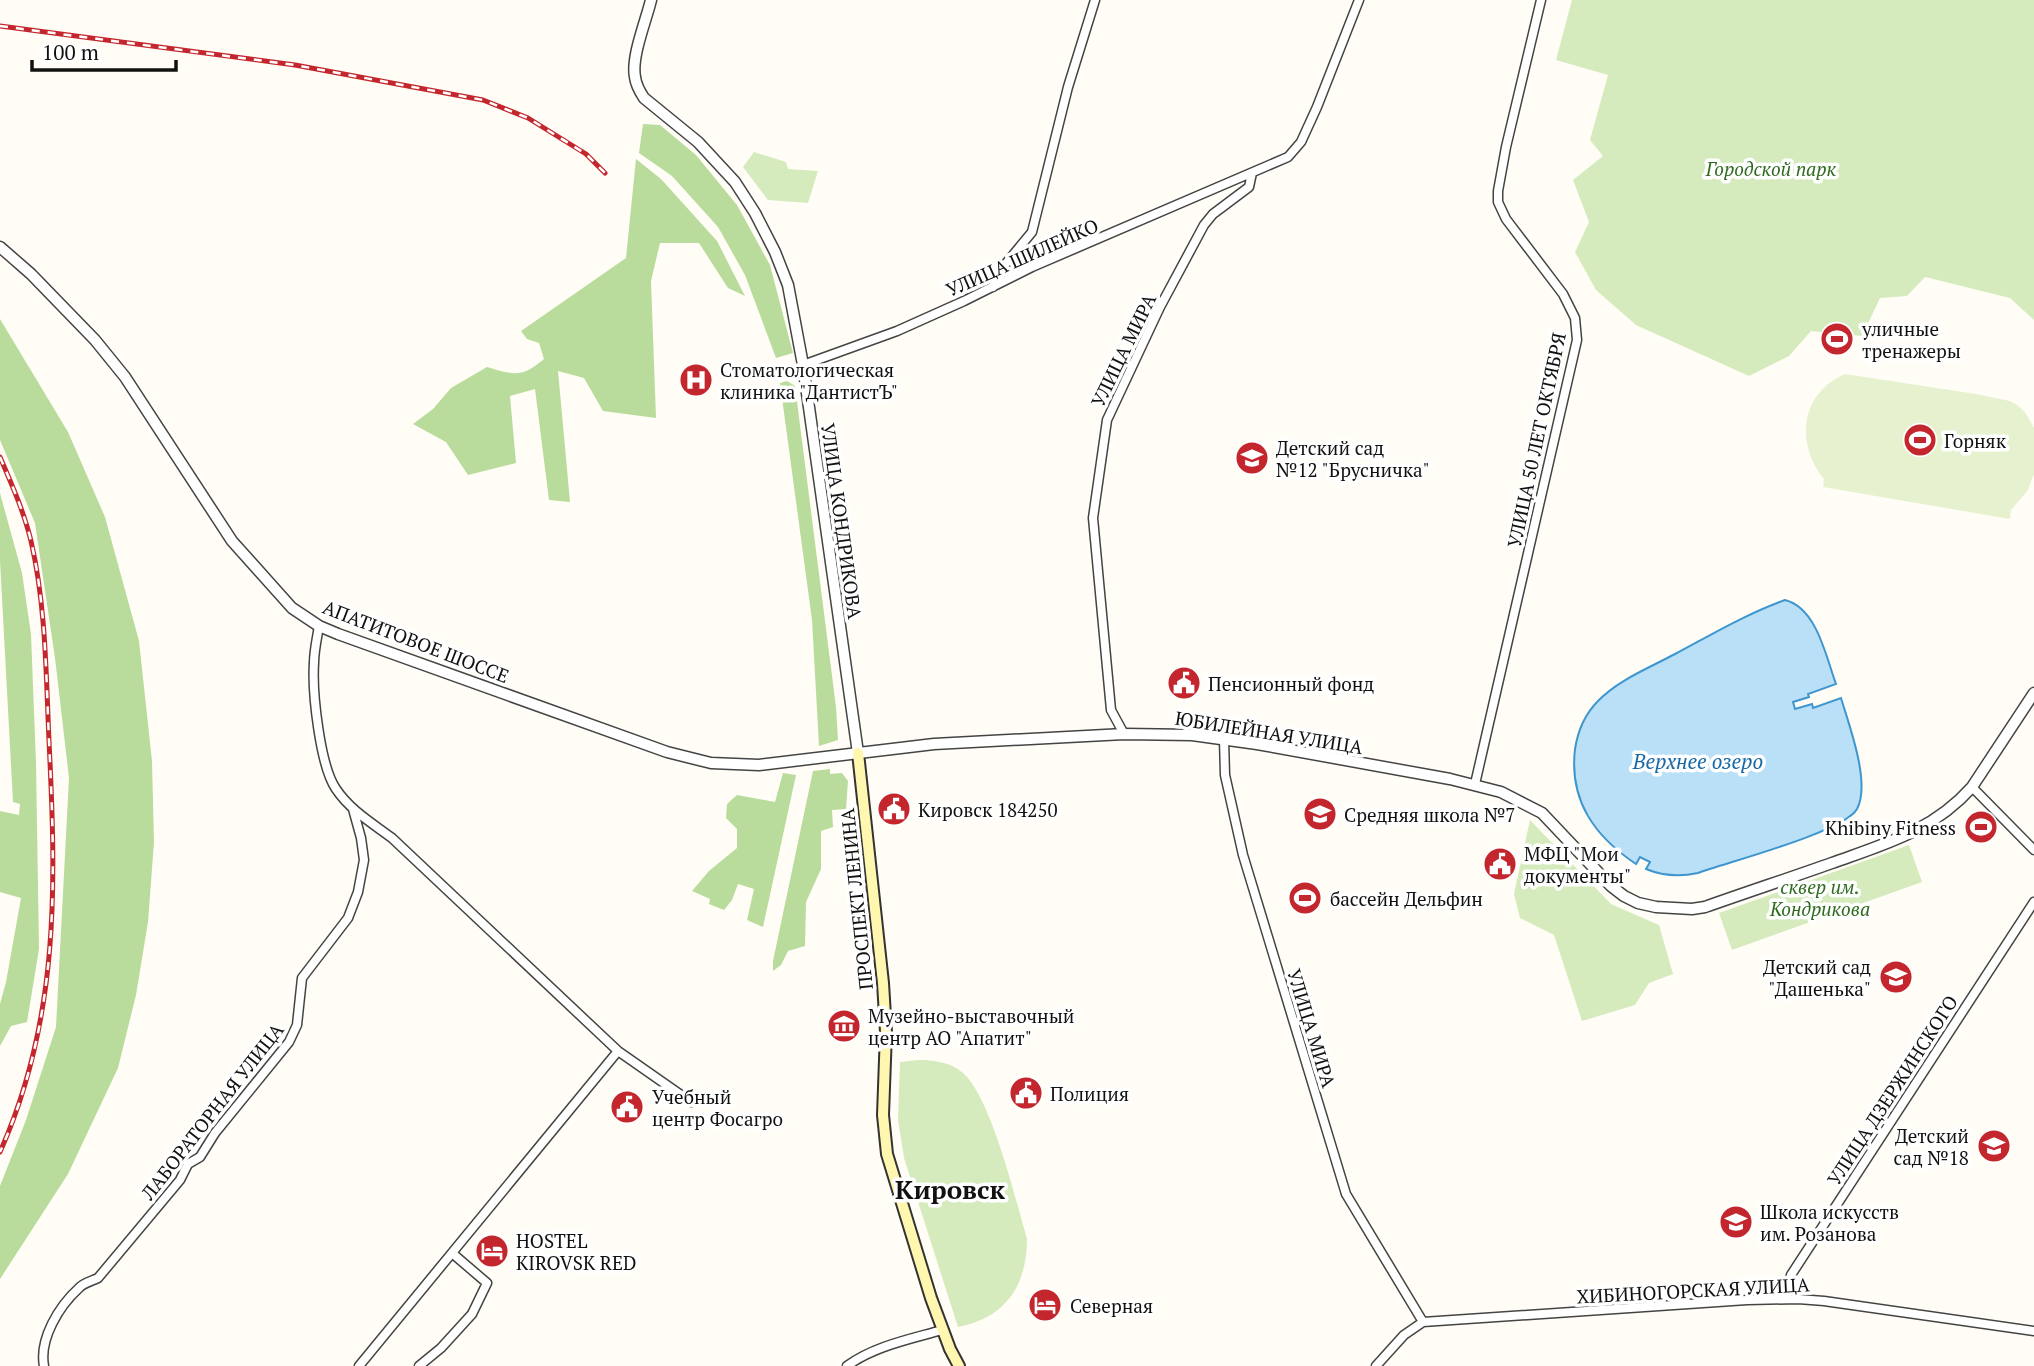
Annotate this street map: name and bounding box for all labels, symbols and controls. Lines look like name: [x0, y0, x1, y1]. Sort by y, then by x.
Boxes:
scale bar: [32, 28, 175, 72]
text: 100 m: [42, 38, 99, 66]
park label: Городской парк: [1705, 156, 1837, 181]
street label: УЛИЦА ШИЛЕЙКО: [942, 212, 1102, 302]
street label: УЛИЦА МИРА: [1085, 289, 1161, 411]
place label: уличные тренажеры: [1861, 316, 1961, 363]
sports icon: уличные тренажеры: [1818, 320, 1856, 358]
street label: УЛИЦА 50 ЛЕТ ОКТЯБРЯ: [1501, 330, 1571, 550]
place label: Стоматологическая клиника "ДантистЪ": [720, 357, 898, 404]
hospital icon: Стоматологическая клиника "ДантистЪ": [677, 361, 715, 399]
street label: УЛИЦА КОНДРИКОВА: [816, 421, 868, 621]
sports icon: Горняк: [1901, 421, 1939, 459]
place label: Горняк: [1944, 428, 2007, 453]
place label: Детский сад №12 "Брусничка": [1276, 435, 1430, 482]
school or university icon: Детский сад №12 "Брусничка": [1233, 439, 1271, 477]
street label: АПАТИТОВОЕ ШОССЕ: [319, 594, 513, 688]
public building icon: Пенсионный фонд: [1165, 664, 1203, 702]
place label: Пенсионный фонд: [1208, 671, 1374, 696]
street label: ЮБИЛЕЙНАЯ УЛИЦА: [1173, 705, 1365, 759]
water label: Верхнее озеро: [1632, 747, 1763, 775]
public building icon: Кировск 184250: [875, 790, 913, 828]
school or university icon: Средняя школа №7: [1301, 795, 1339, 833]
place label: Кировск 184250: [918, 797, 1058, 822]
place label: Средняя школа №7: [1344, 802, 1515, 827]
street label: ПРОСПЕКТ ЛЕНИНА: [834, 807, 878, 991]
sports icon: Khibiny Fitness: [1962, 808, 2000, 846]
place label: Khibiny Fitness: [1825, 815, 1956, 840]
place label: МФЦ "Мои документы": [1524, 841, 1631, 888]
public building icon: МФЦ "Мои документы": [1481, 845, 1519, 883]
park label: сквер им. Кондрикова: [1769, 874, 1870, 921]
sports icon: бассейн Дельфин: [1286, 879, 1324, 917]
place label: бассейн Дельфин: [1330, 886, 1483, 911]
place label: Детский сад "Дашенька": [1763, 954, 1871, 1001]
school or university icon: Детский сад "Дашенька": [1877, 958, 1915, 996]
street label: УЛИЦА МИРА: [1282, 966, 1342, 1090]
street label: УЛИЦА ДЗЕРЖИНСКОГО: [1821, 990, 1963, 1190]
place label: Музейно-выставочный центр АО "Апатит": [868, 1003, 1074, 1050]
museum icon: Музейно-выставочный центр АО "Апатит": [825, 1007, 863, 1045]
street label: ЛАБОРАТОРНАЯ УЛИЦА: [135, 1018, 289, 1205]
public building icon: Полиция: [1007, 1074, 1045, 1112]
place label: Полиция: [1050, 1081, 1129, 1106]
place label: Учебный центр Фосагро: [652, 1084, 783, 1131]
public building icon: Учебный центр Фосагро: [608, 1088, 646, 1126]
place label: Детский сад №18: [1893, 1123, 1969, 1170]
school or university icon: Детский сад №18: [1975, 1127, 2013, 1165]
district label: Кировск: [895, 1172, 1006, 1206]
place label: Школа искусств им. Розанова: [1760, 1199, 1899, 1246]
school or university icon: Школа искусств им. Розанова: [1717, 1203, 1755, 1241]
place label: HOSTEL KIROVSK RED: [516, 1228, 636, 1275]
hotel icon: HOSTEL KIROVSK RED: [473, 1232, 511, 1270]
street label: ХИБИНОГОРСКАЯ УЛИЦА: [1576, 1271, 1810, 1309]
hotel icon: Северная: [1026, 1286, 1064, 1324]
place label: Северная: [1070, 1293, 1153, 1318]

